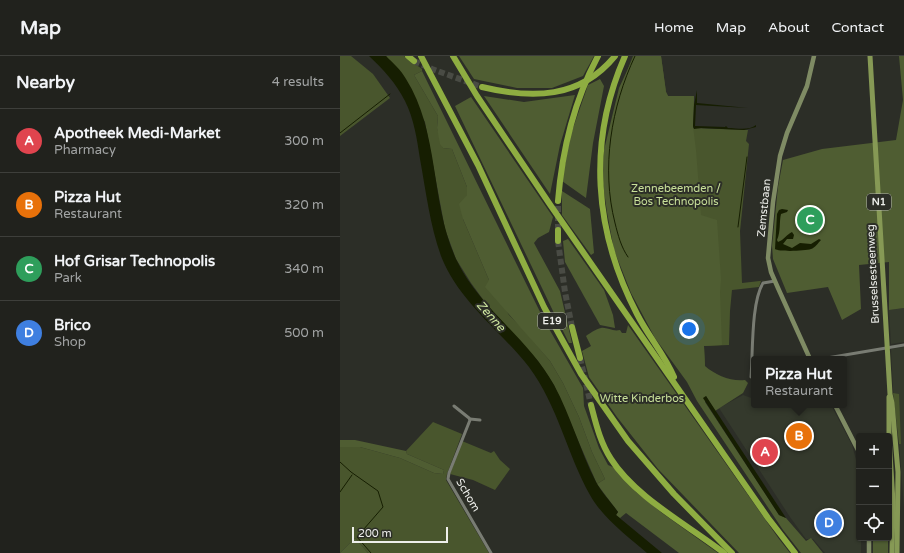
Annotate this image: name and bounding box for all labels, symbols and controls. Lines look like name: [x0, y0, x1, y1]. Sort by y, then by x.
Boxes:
text: Map: [20, 17, 61, 39]
text: Home: [654, 19, 694, 36]
text: Map: [716, 19, 746, 36]
text: About: [768, 19, 810, 36]
text: Contact: [832, 19, 884, 36]
text: Nearby: [16, 72, 75, 93]
text: 4 results: [272, 74, 324, 90]
text: Apotheek Medi-Market: [54, 124, 221, 142]
text: A: [24, 133, 34, 149]
text: 300 m: [284, 133, 324, 149]
text: Pharmacy: [54, 142, 116, 158]
street label: Zemstbaan: [754, 178, 774, 238]
park label: Zennebeemden / Bos Technopolis: [631, 182, 721, 208]
text: Pizza Hut: [54, 188, 121, 206]
road number: N1: [867, 194, 891, 210]
text: B: [24, 197, 34, 213]
text: 320 m: [284, 197, 324, 213]
pin: C: [797, 205, 823, 235]
text: Restaurant: [54, 206, 122, 222]
street label: Brusselsesteenweg: [864, 224, 882, 324]
text: Hof Grisar Technopolis: [54, 252, 215, 270]
text: C: [24, 261, 34, 277]
text: 340 m: [284, 261, 324, 277]
text: Park: [54, 270, 82, 286]
water label: Zenne: [474, 298, 509, 335]
road number: E19: [538, 313, 566, 329]
text: Brico: [54, 316, 91, 334]
your location: [679, 319, 699, 339]
text: D: [24, 325, 34, 341]
text: 500 m: [284, 325, 324, 341]
text: Shop: [54, 334, 86, 350]
popup: [751, 356, 847, 408]
text: Pizza Hut: [765, 365, 832, 383]
text: Restaurant: [765, 383, 833, 399]
park label: Witte Kinderbos: [600, 392, 684, 405]
pin: B: [786, 421, 812, 451]
map controls: [856, 433, 892, 541]
button: +: [856, 433, 892, 469]
pin: A: [752, 437, 778, 467]
button: −: [856, 469, 892, 505]
street label: Schom: [453, 476, 483, 514]
button: locate: [856, 505, 892, 541]
pin: D: [816, 508, 842, 538]
scale bar: [352, 525, 448, 544]
text: 200 m: [358, 527, 392, 540]

